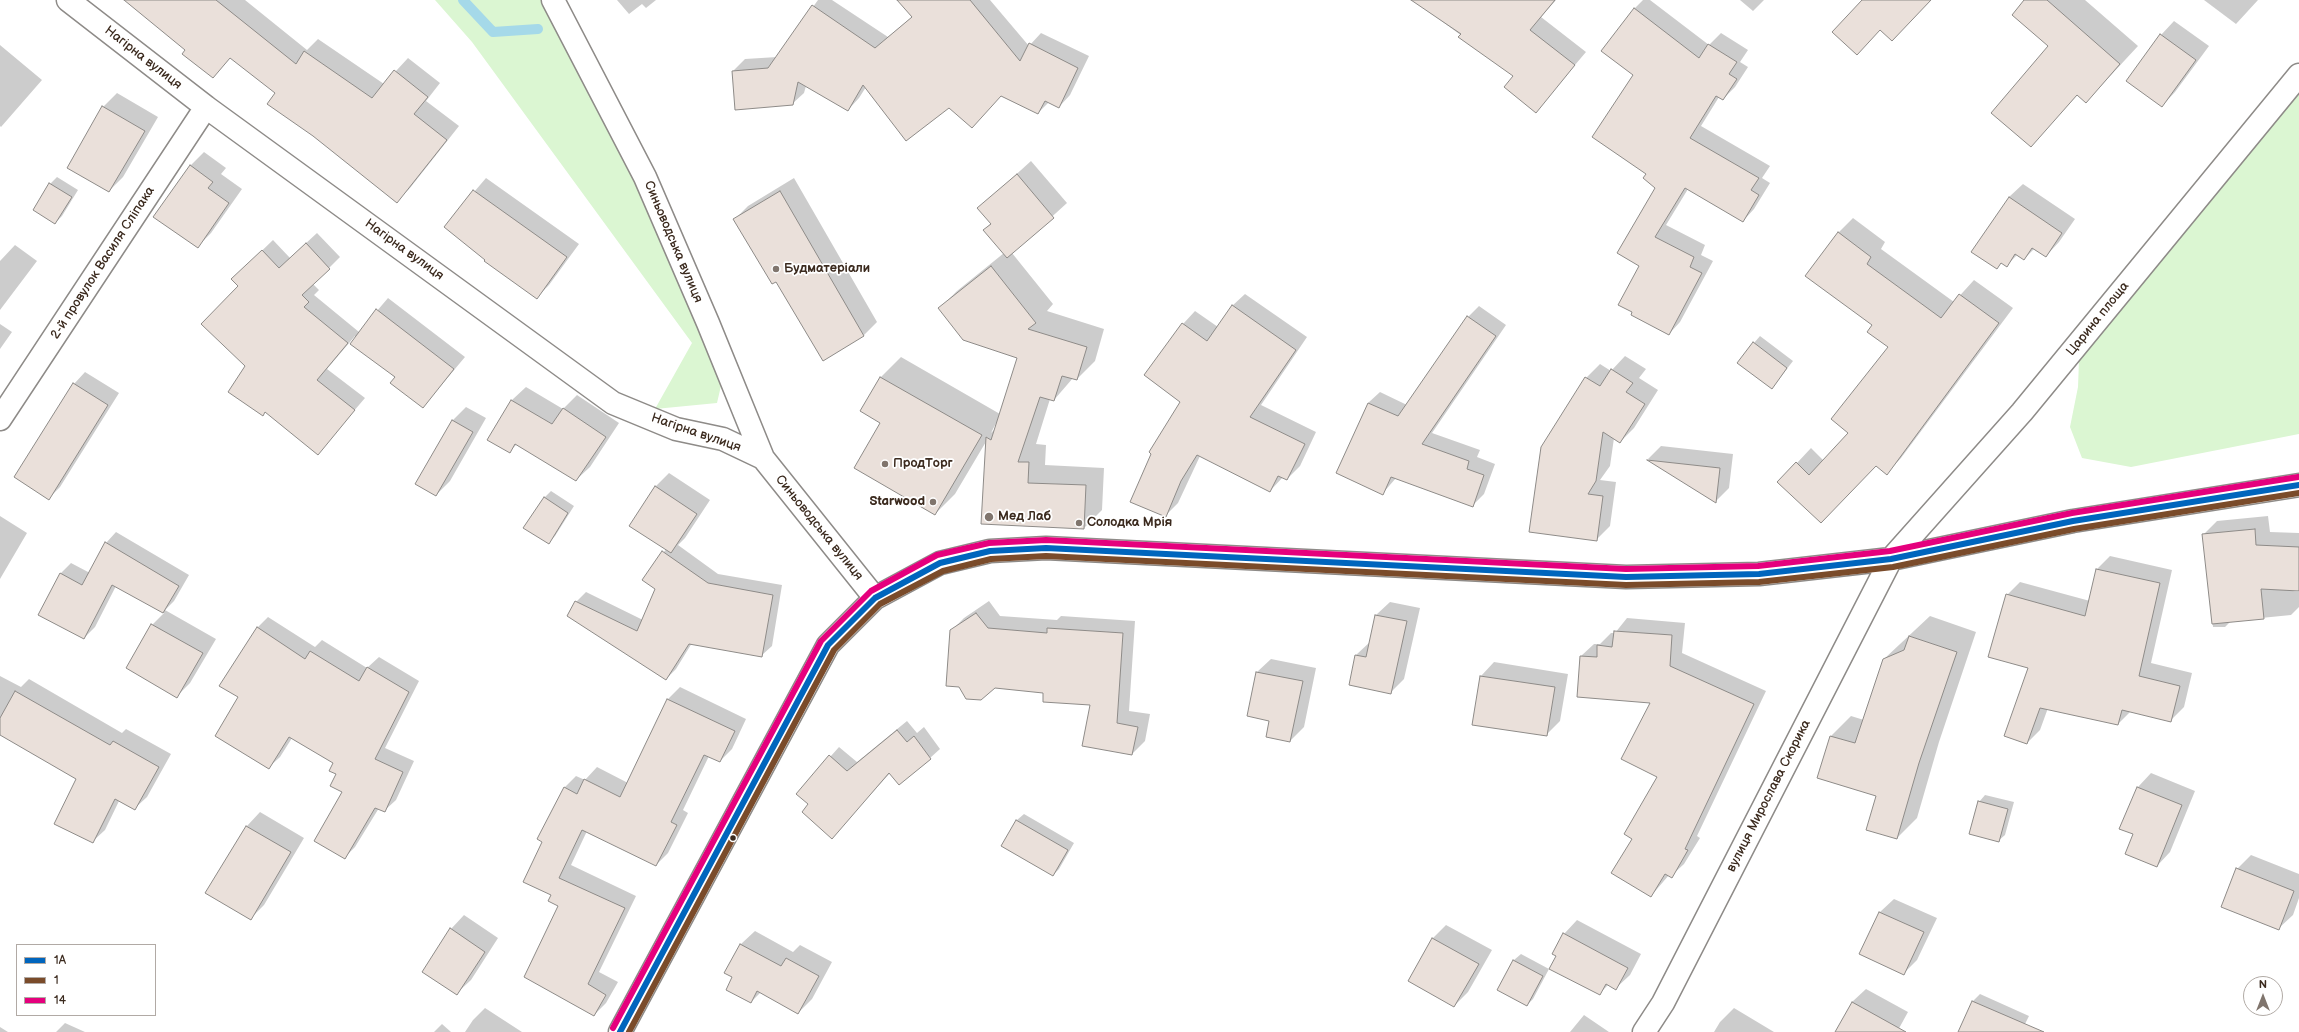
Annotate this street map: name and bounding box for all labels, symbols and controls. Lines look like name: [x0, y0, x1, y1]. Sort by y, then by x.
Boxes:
street label: Нагірна вулиця: [101, 23, 185, 93]
street label: Синьоводська вулиця: [640, 179, 706, 305]
street label: 2-й провулок Василя Сліпака: [48, 184, 158, 342]
street label: Нагірна вулиця: [361, 216, 447, 284]
place label: Будматеріали: [784, 261, 870, 277]
marker: Будматеріали: [771, 264, 781, 274]
street label: Царина площа: [2063, 279, 2133, 359]
street label: Нагірна вулиця: [649, 410, 743, 456]
place label: ПродТорг: [893, 456, 953, 472]
marker: ПродТорг: [880, 459, 890, 469]
street label: Синьоводська вулиця: [772, 472, 866, 584]
place label: Starwood: [870, 494, 925, 510]
marker: Starwood: [928, 497, 938, 507]
place label: Мед Лаб: [998, 509, 1051, 525]
marker: Мед Лаб: [983, 511, 995, 523]
place label: Солодка Мрія: [1087, 515, 1172, 531]
marker: Солодка Мрія: [1074, 518, 1084, 528]
street label: вулиця Мирослава Скорика: [1724, 717, 1814, 875]
unlabelled marker: [728, 833, 738, 843]
legend: [16, 944, 156, 1016]
text: 1А: [54, 953, 66, 968]
text: 1: [54, 973, 59, 988]
north arrow: [2243, 976, 2283, 1016]
text: N: [2259, 978, 2267, 991]
text: 14: [54, 993, 66, 1008]

